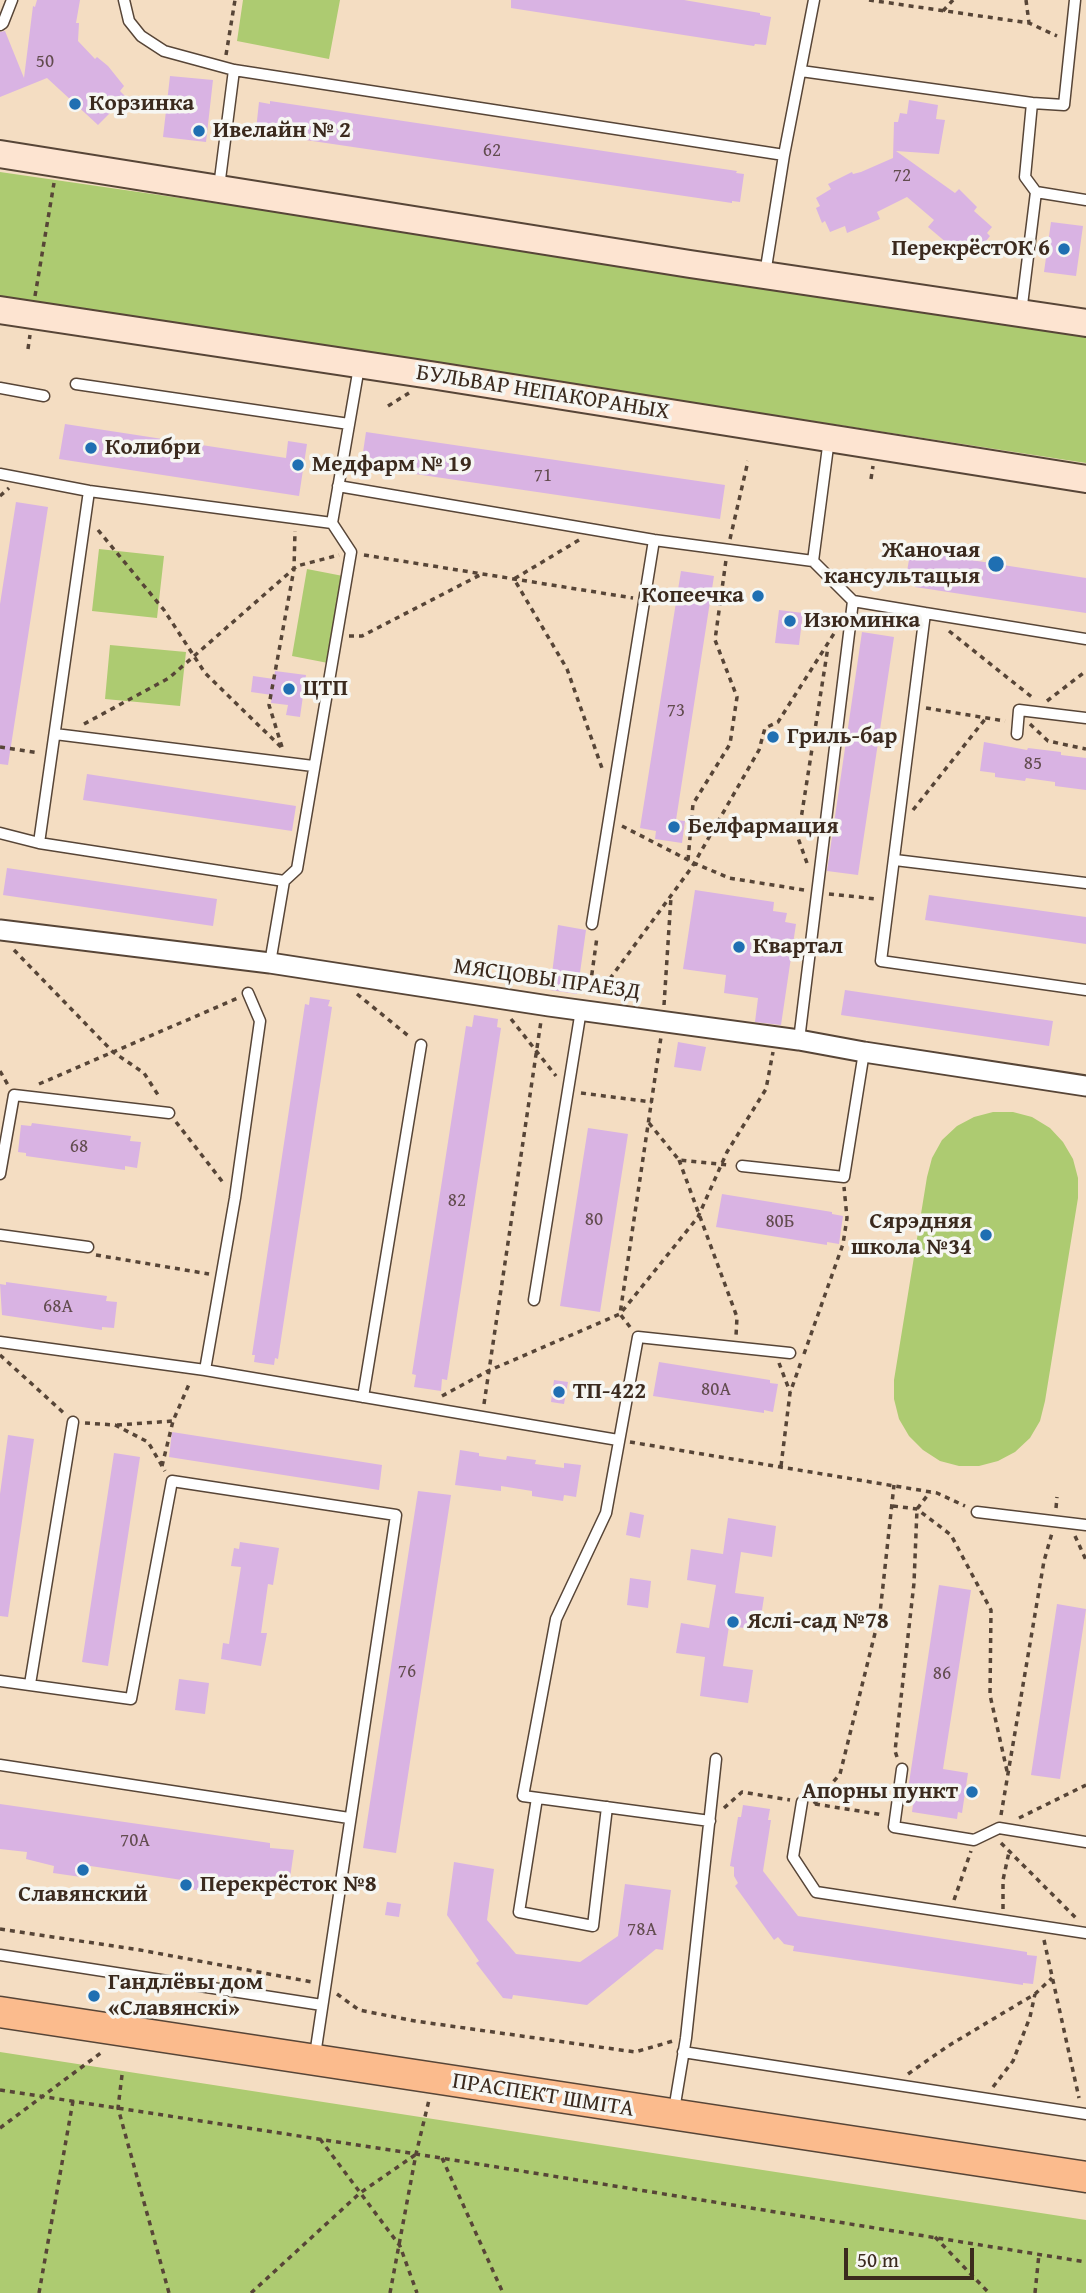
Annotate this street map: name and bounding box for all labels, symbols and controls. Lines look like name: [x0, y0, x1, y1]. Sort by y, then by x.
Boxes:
house number: 50: [36, 51, 54, 73]
place label: Корзинка: [89, 90, 194, 118]
marker: Корзинка: [67, 96, 83, 112]
place label: Ивелайн № 2: [213, 117, 351, 145]
marker: Ивелайн № 2: [191, 123, 207, 139]
house number: 62: [483, 140, 501, 162]
house number: 72: [893, 165, 911, 187]
place label: ПерекрёстОК 6: [891, 235, 1050, 263]
marker: ПерекрёстОК 6: [1056, 241, 1072, 257]
street label: БУЛЬВАР НЕПАКОРАНЫХ: [414, 359, 672, 427]
place label: Колибри: [105, 434, 201, 462]
marker: Колибри: [83, 440, 99, 456]
place label: Медфарм № 19: [312, 451, 472, 479]
marker: Медфарм № 19: [290, 457, 306, 473]
house number: 71: [534, 465, 552, 487]
place label: Жаночая кансультацыя: [824, 537, 980, 591]
marker: Жаночая кансультацыя: [986, 554, 1006, 574]
place label: Копеечка: [642, 582, 744, 610]
marker: Копеечка: [750, 588, 766, 604]
place label: Изюминка: [804, 607, 920, 635]
marker: Изюминка: [782, 613, 798, 629]
place label: ЦТП: [303, 675, 348, 703]
marker: ЦТП: [281, 681, 297, 697]
house number: 73: [667, 700, 685, 722]
place label: Гриль-бар: [787, 723, 897, 751]
marker: Гриль-бар: [765, 729, 781, 745]
house number: 85: [1024, 753, 1042, 775]
place label: Белфармация: [688, 813, 839, 841]
marker: Белфармация: [666, 819, 682, 835]
place label: Квартал: [753, 933, 843, 961]
marker: Квартал: [731, 939, 747, 955]
street label: МЯСЦОВЫ ПРАЕЗД: [452, 953, 642, 1007]
house number: 68: [70, 1136, 88, 1158]
house number: 82: [448, 1190, 466, 1212]
place label: Сярэдняя школа №34: [851, 1208, 972, 1262]
house number: 80: [585, 1209, 603, 1231]
house number: 80Б: [765, 1211, 795, 1233]
marker: Сярэдняя школа №34: [978, 1227, 994, 1243]
house number: 68А: [43, 1296, 73, 1318]
place label: ТП-422: [573, 1378, 646, 1406]
house number: 80А: [701, 1379, 731, 1401]
marker: ТП-422: [551, 1384, 567, 1400]
place label: Яслі-сад №78: [747, 1608, 889, 1636]
marker: Яслі-сад №78: [725, 1614, 741, 1630]
house number: 76: [398, 1661, 416, 1683]
house number: 86: [933, 1663, 951, 1685]
place label: Апорны пункт: [802, 1778, 958, 1806]
marker: Апорны пункт: [964, 1784, 980, 1800]
house number: 70А: [120, 1830, 150, 1852]
marker: Славянский: [75, 1862, 91, 1878]
place label: Перекрёсток №8: [200, 1871, 377, 1899]
marker: Перекрёсток №8: [178, 1877, 194, 1893]
place label: Славянский: [18, 1881, 148, 1909]
house number: 78А: [627, 1919, 657, 1941]
place label: Гандлёвы дом «Славянскі»: [108, 1969, 263, 2023]
marker: Гандлёвы дом «Славянскі»: [86, 1988, 102, 2004]
street label: ПРАСПЕКТ ШМІТА: [450, 2068, 636, 2124]
scale bar: [848, 2234, 978, 2278]
text: 50 m: [857, 2244, 899, 2275]

